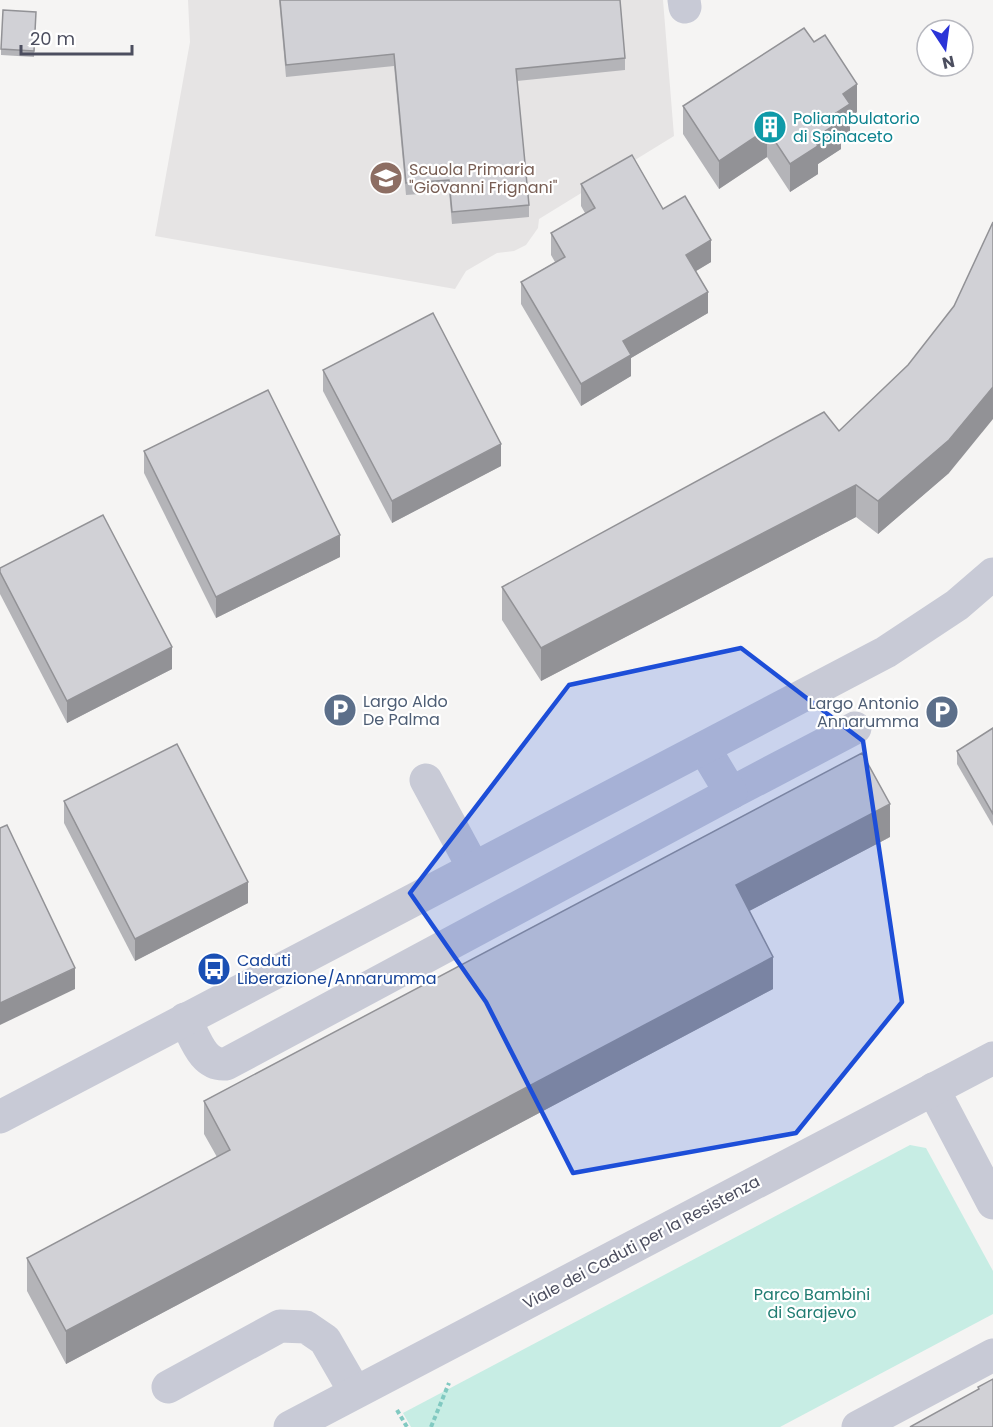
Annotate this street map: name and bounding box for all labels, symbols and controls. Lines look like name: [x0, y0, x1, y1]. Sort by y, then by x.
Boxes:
scale bar: [21, 18, 132, 56]
north arrow: [915, 18, 975, 78]
text: 20 m: [30, 26, 75, 51]
text: N: [940, 50, 957, 75]
place label: Poliambulatorio di Spinaceto: [793, 107, 920, 148]
building icon: Poliambulatorio di Spinaceto: [752, 109, 788, 145]
place label: Scuola Primaria "Giovanni Frignani": [409, 158, 558, 199]
school or university icon: Scuola Primaria "Giovanni Frignani": [368, 160, 404, 196]
place label: Largo Aldo De Palma: [363, 690, 448, 731]
parking icon: Largo Aldo De Palma: [322, 692, 358, 728]
place label: Largo Antonio Annarumma: [808, 692, 919, 733]
parking icon: Largo Antonio Annarumma: [924, 694, 960, 730]
place label: Caduti Liberazione/Annarumma: [237, 949, 437, 990]
bus stop icon: Caduti Liberazione/Annarumma: [196, 951, 232, 987]
street label: Viale dei Caduti per la Resistenza: [519, 1170, 764, 1315]
park label: Parco Bambini di Sarajevo: [754, 1283, 870, 1324]

